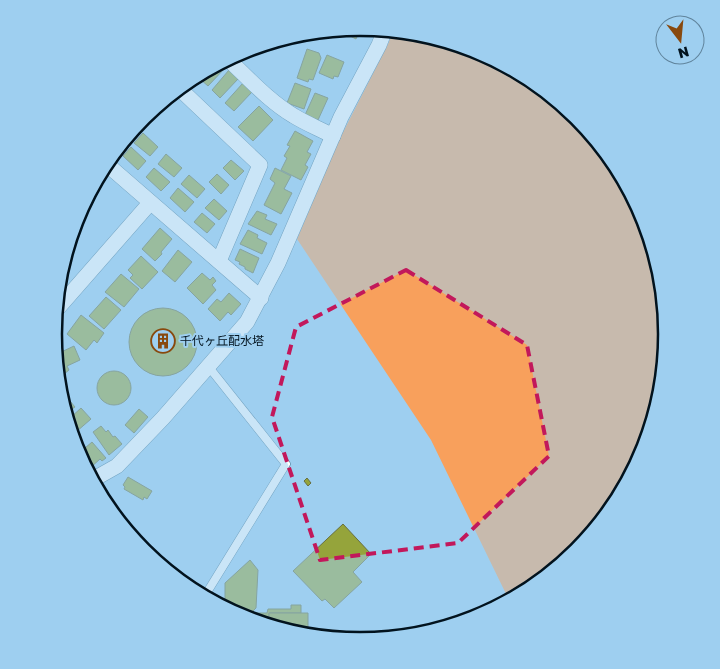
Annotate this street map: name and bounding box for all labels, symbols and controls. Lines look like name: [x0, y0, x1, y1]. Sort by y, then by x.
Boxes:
north arrow: [655, 15, 705, 65]
text: N: [676, 43, 691, 63]
building icon: 千代ヶ丘配水塔: [150, 328, 176, 354]
place label: 千代ヶ丘配水塔: [180, 333, 264, 348]

